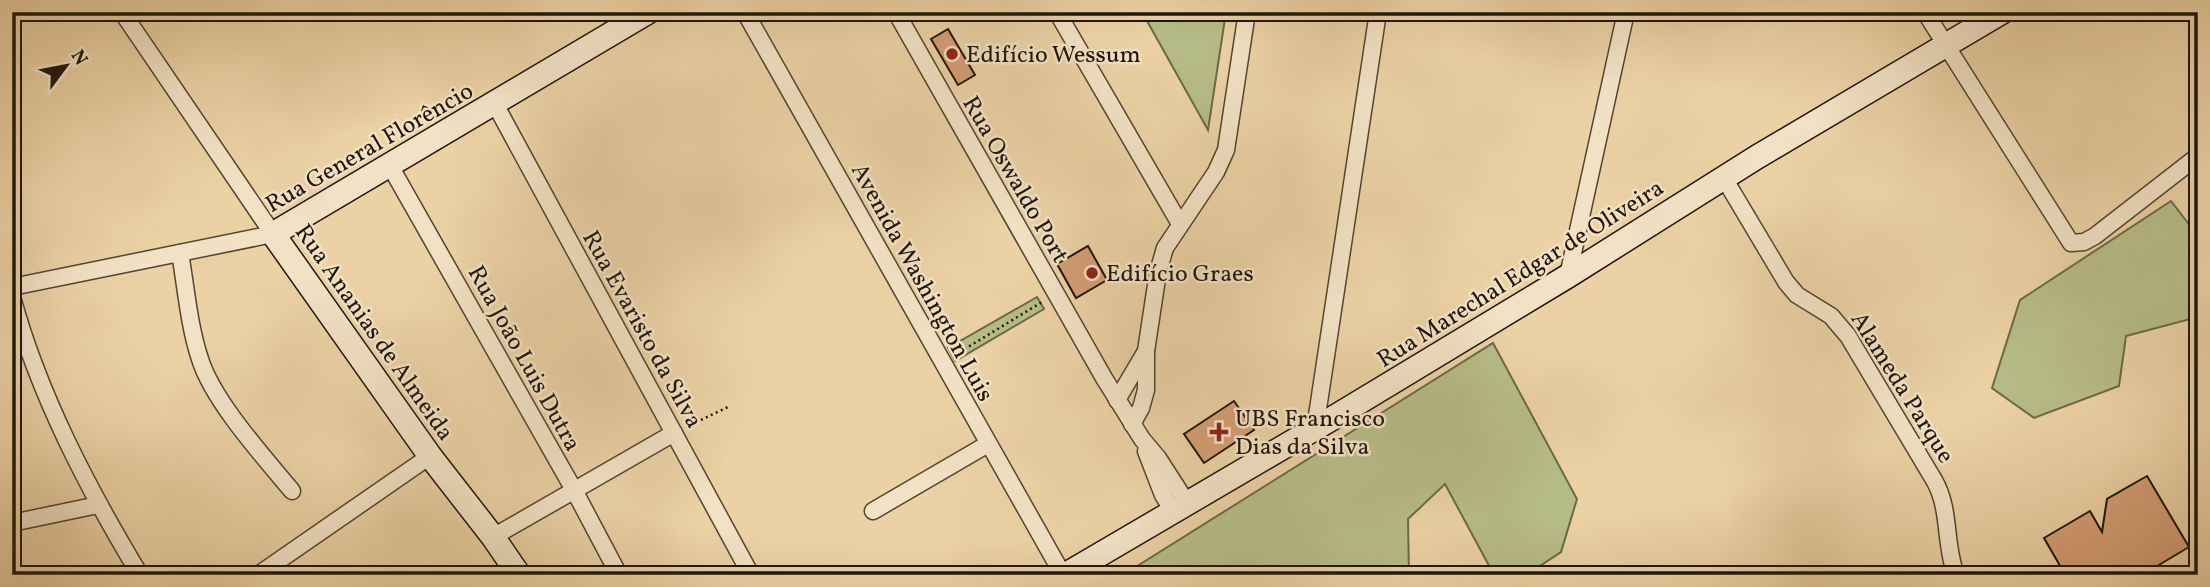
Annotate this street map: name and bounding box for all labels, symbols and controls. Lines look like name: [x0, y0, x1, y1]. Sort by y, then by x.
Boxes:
north arrow: [32, 32, 102, 102]
place label: Edifício Wessum: [966, 39, 1141, 73]
text: N: [64, 45, 94, 71]
marker: Edifício Wessum: [944, 46, 960, 62]
street label: Rua General Florêncio: [260, 75, 480, 222]
street label: Rua Oswaldo Port: [953, 90, 1076, 270]
street label: Avenida Washington Luis: [841, 158, 1001, 408]
street label: Rua Marechal Edgar de Oliveira: [1371, 172, 1671, 377]
street label: Rua Ananias de Almeida: [286, 218, 461, 448]
street label: Rua Evaristo da Silva: [573, 225, 710, 435]
place label: Edifício Graes: [1106, 258, 1254, 292]
street label: Rua João Luis Dutra: [458, 260, 588, 458]
marker: Edifício Graes: [1084, 265, 1100, 281]
street label: Alameda Parque: [1841, 306, 1962, 470]
place label: UBS Francisco Dias da Silva: [1235, 403, 1385, 465]
marker: UBS Francisco Dias da Silva: [1209, 422, 1229, 442]

